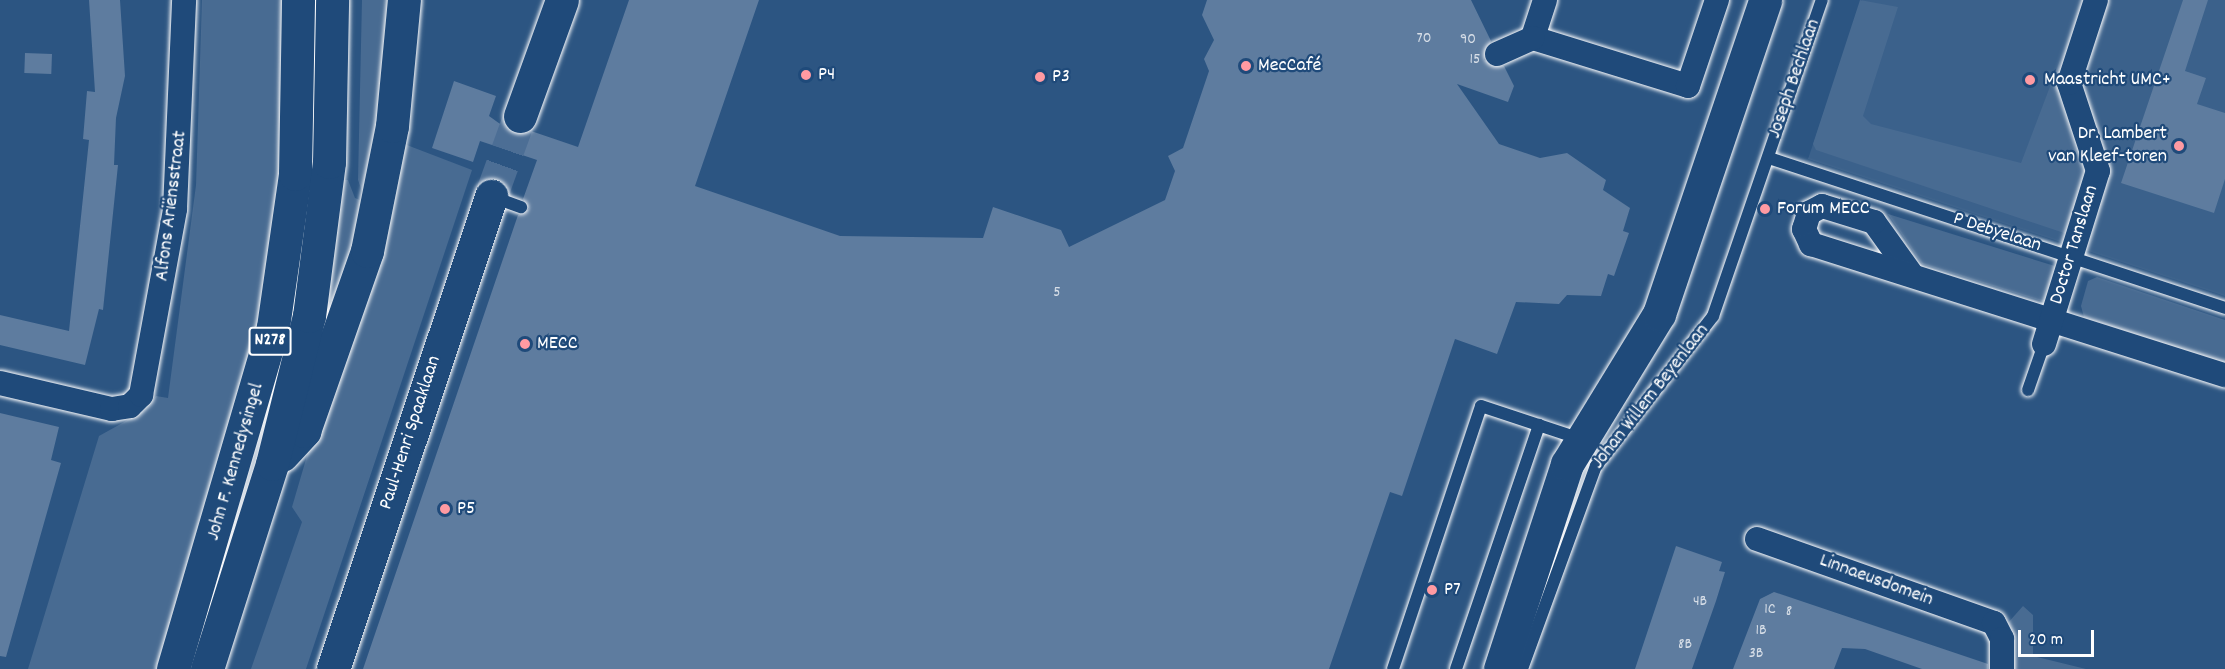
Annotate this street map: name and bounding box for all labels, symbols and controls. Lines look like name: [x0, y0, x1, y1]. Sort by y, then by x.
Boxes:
street label: Joseph Bechlaan: [1763, 16, 1827, 142]
house number: 70: [1417, 29, 1431, 49]
house number: 90: [1460, 30, 1476, 50]
house number: 15: [1470, 50, 1480, 70]
place label: MecCafé: [1258, 54, 1321, 78]
marker: MecCafé: [1239, 59, 1253, 73]
place label: P4: [818, 63, 835, 87]
place label: P3: [1052, 65, 1070, 89]
marker: P4: [799, 68, 813, 82]
place label: Maastricht UMC+: [2044, 68, 2171, 92]
marker: P3: [1033, 70, 1047, 84]
marker: Maastricht UMC+: [2021, 71, 2039, 89]
place label: Dr. Lambert van Kleef-toren: [2048, 122, 2167, 169]
street label: Alfons Ariënsstraat: [151, 129, 193, 283]
marker: Dr. Lambert van Kleef-toren: [2172, 139, 2186, 153]
street label: Doctor Tanslaan: [2045, 183, 2105, 307]
place label: Forum MECC: [1777, 197, 1870, 221]
marker: Forum MECC: [1758, 202, 1772, 216]
street label: P Debyelaan: [1950, 208, 2044, 258]
house number: 5: [1053, 283, 1061, 303]
street label: Johan Willem Beyenlaan: [1587, 320, 1715, 474]
road number: N278: [248, 326, 292, 356]
place label: MECC: [537, 332, 578, 356]
marker: MECC: [518, 337, 532, 351]
street label: Paul-Henri Spaaklaan: [375, 353, 447, 513]
street label: John F. Kennedysingel: [202, 381, 270, 543]
place label: P5: [457, 497, 475, 521]
marker: P5: [438, 502, 452, 516]
street label: Linnaeusdomein: [1816, 549, 1936, 613]
place label: P7: [1444, 578, 1461, 602]
marker: P7: [1425, 583, 1439, 597]
house number: 4B: [1693, 592, 1707, 612]
house number: 1C: [1764, 600, 1776, 620]
house number: 8: [1786, 602, 1792, 622]
scale bar: [2021, 618, 2098, 656]
house number: 1B: [1755, 621, 1767, 641]
text: 20 m: [2029, 628, 2063, 653]
house number: 8B: [1678, 635, 1692, 655]
house number: 3B: [1749, 644, 1763, 664]

